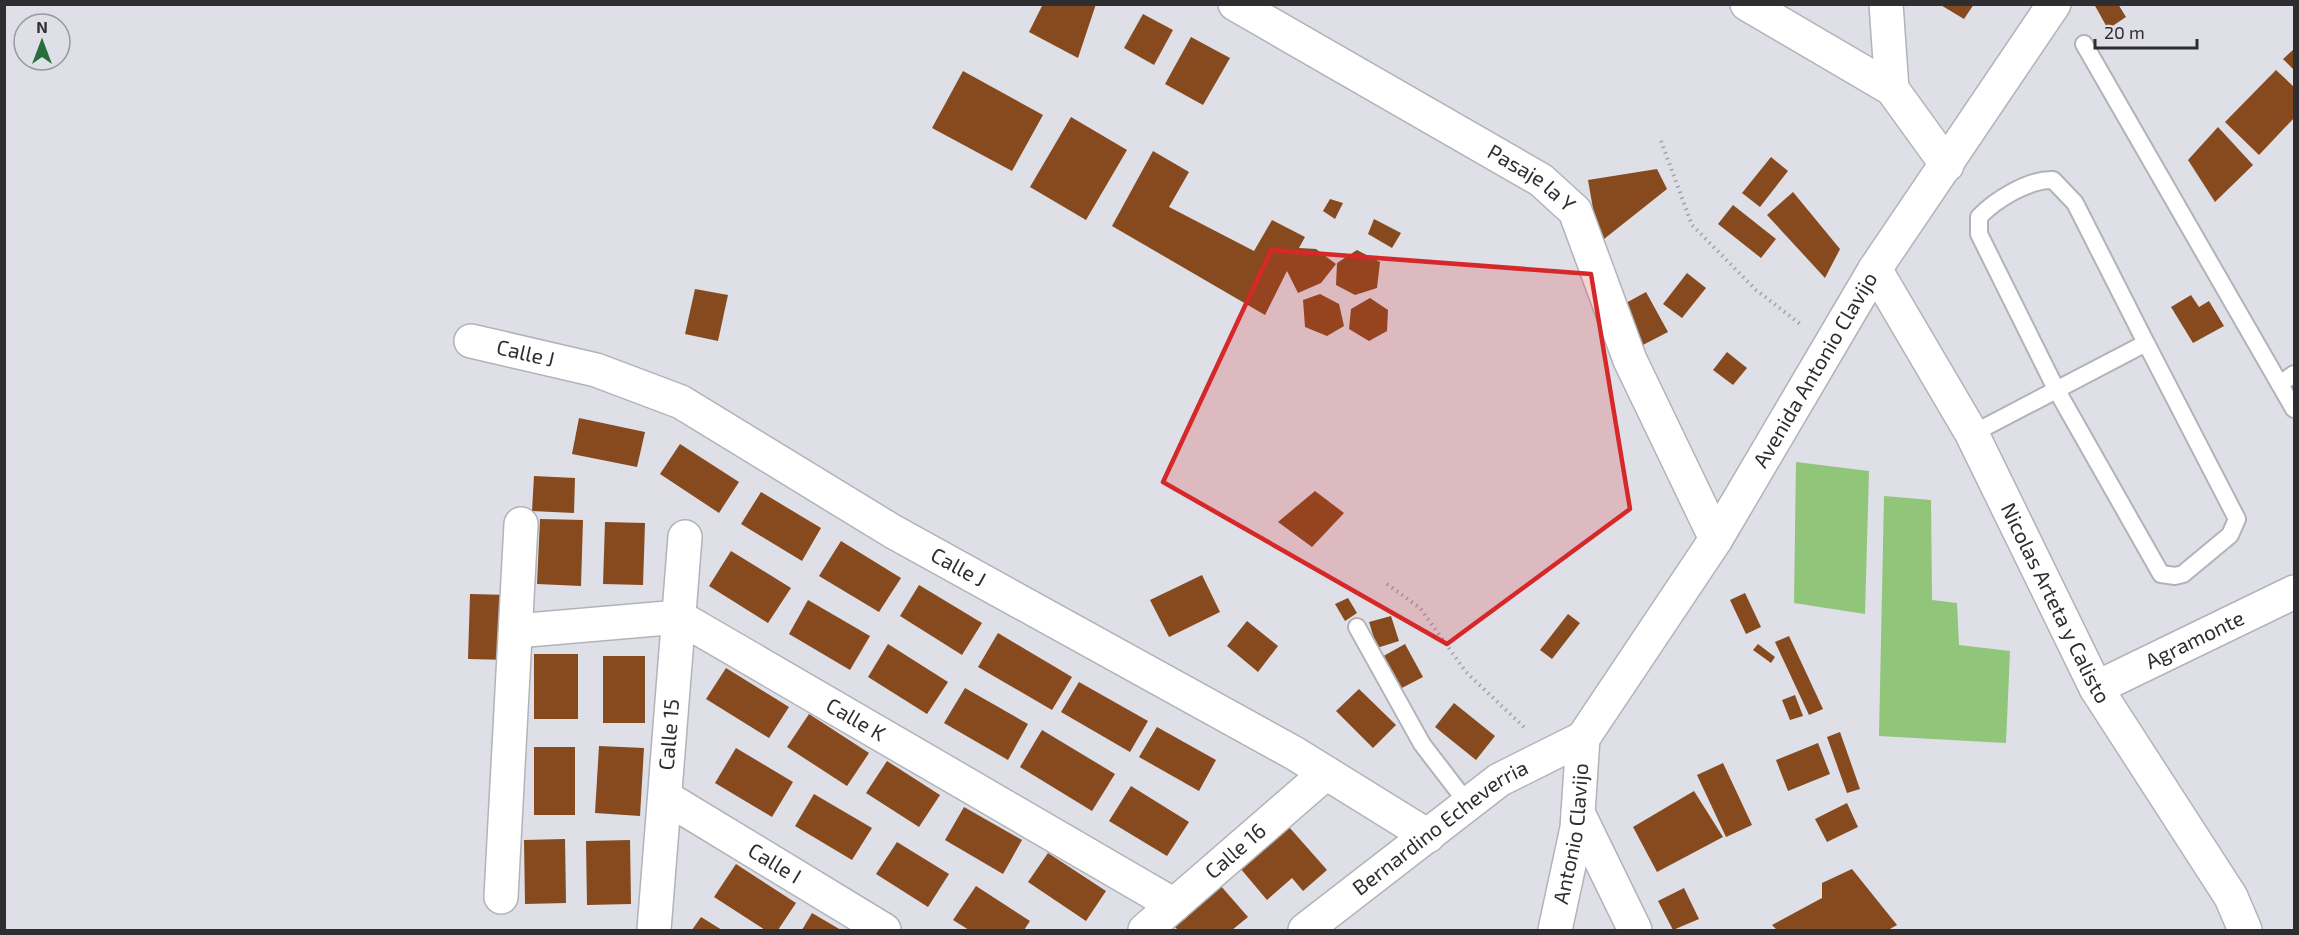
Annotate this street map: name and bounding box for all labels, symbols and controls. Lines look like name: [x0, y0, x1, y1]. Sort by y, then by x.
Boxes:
north arrow: [12, 12, 72, 72]
scale bar: [2095, 12, 2197, 50]
text: N: [36, 17, 48, 36]
text: 20 m: [2104, 21, 2145, 43]
street label: Pasaje la Y: [1484, 138, 1581, 216]
street label: Avenida Antonio Clavijo: [1747, 267, 1881, 472]
street label: Calle J: [494, 333, 557, 371]
street label: Nicolas Arteta y Calisto: [1997, 498, 2116, 707]
street label: Calle J: [927, 541, 991, 591]
street label: Agramonte: [2141, 604, 2248, 673]
street label: Calle K: [822, 691, 891, 746]
street label: Calle 15: [653, 698, 683, 771]
street label: Bernardino Echeverria: [1347, 754, 1532, 900]
street label: Antonio Clavijo: [1547, 762, 1592, 906]
street label: Calle 16: [1199, 817, 1270, 883]
street label: Calle I: [744, 837, 806, 888]

